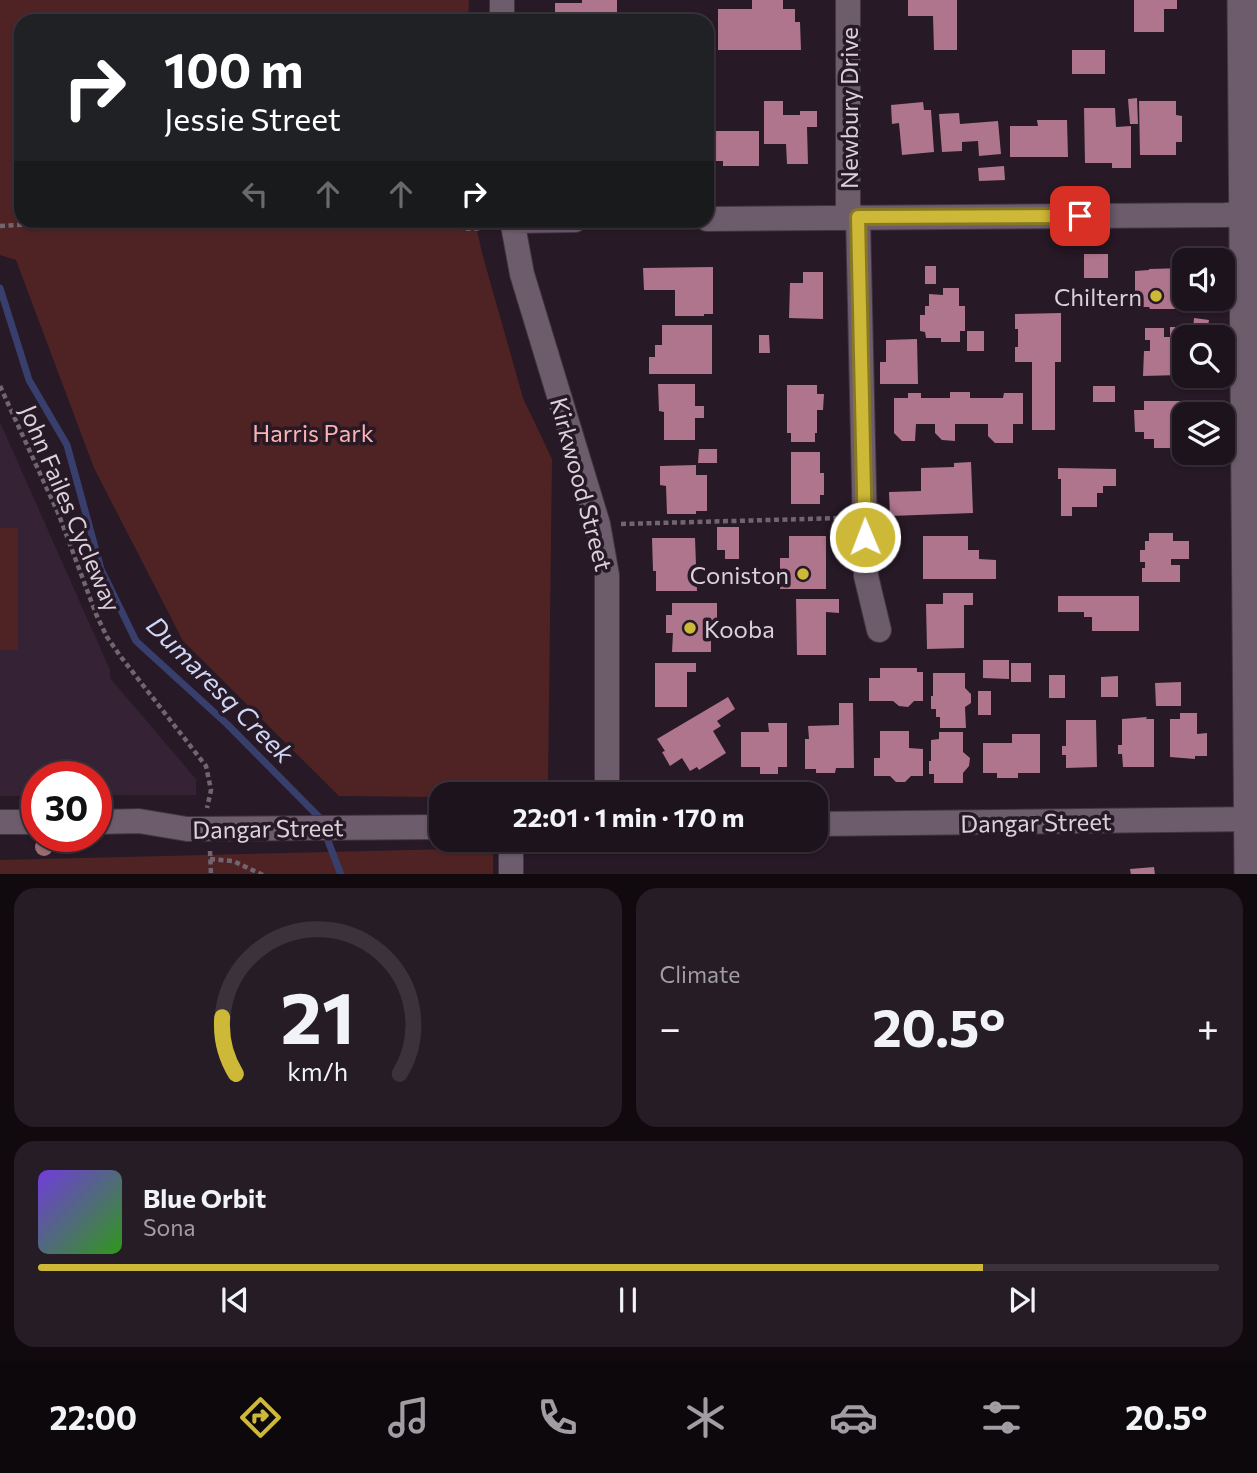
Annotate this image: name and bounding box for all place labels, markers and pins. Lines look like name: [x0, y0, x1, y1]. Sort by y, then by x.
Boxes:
pin: [1050, 186, 1110, 246]
place label: Chiltern: [1054, 282, 1142, 311]
marker: Chiltern: [1148, 288, 1164, 304]
place label: Coniston: [690, 560, 789, 589]
marker: Coniston: [795, 566, 811, 582]
place label: Kooba: [704, 614, 775, 643]
marker: Kooba: [682, 620, 698, 636]

